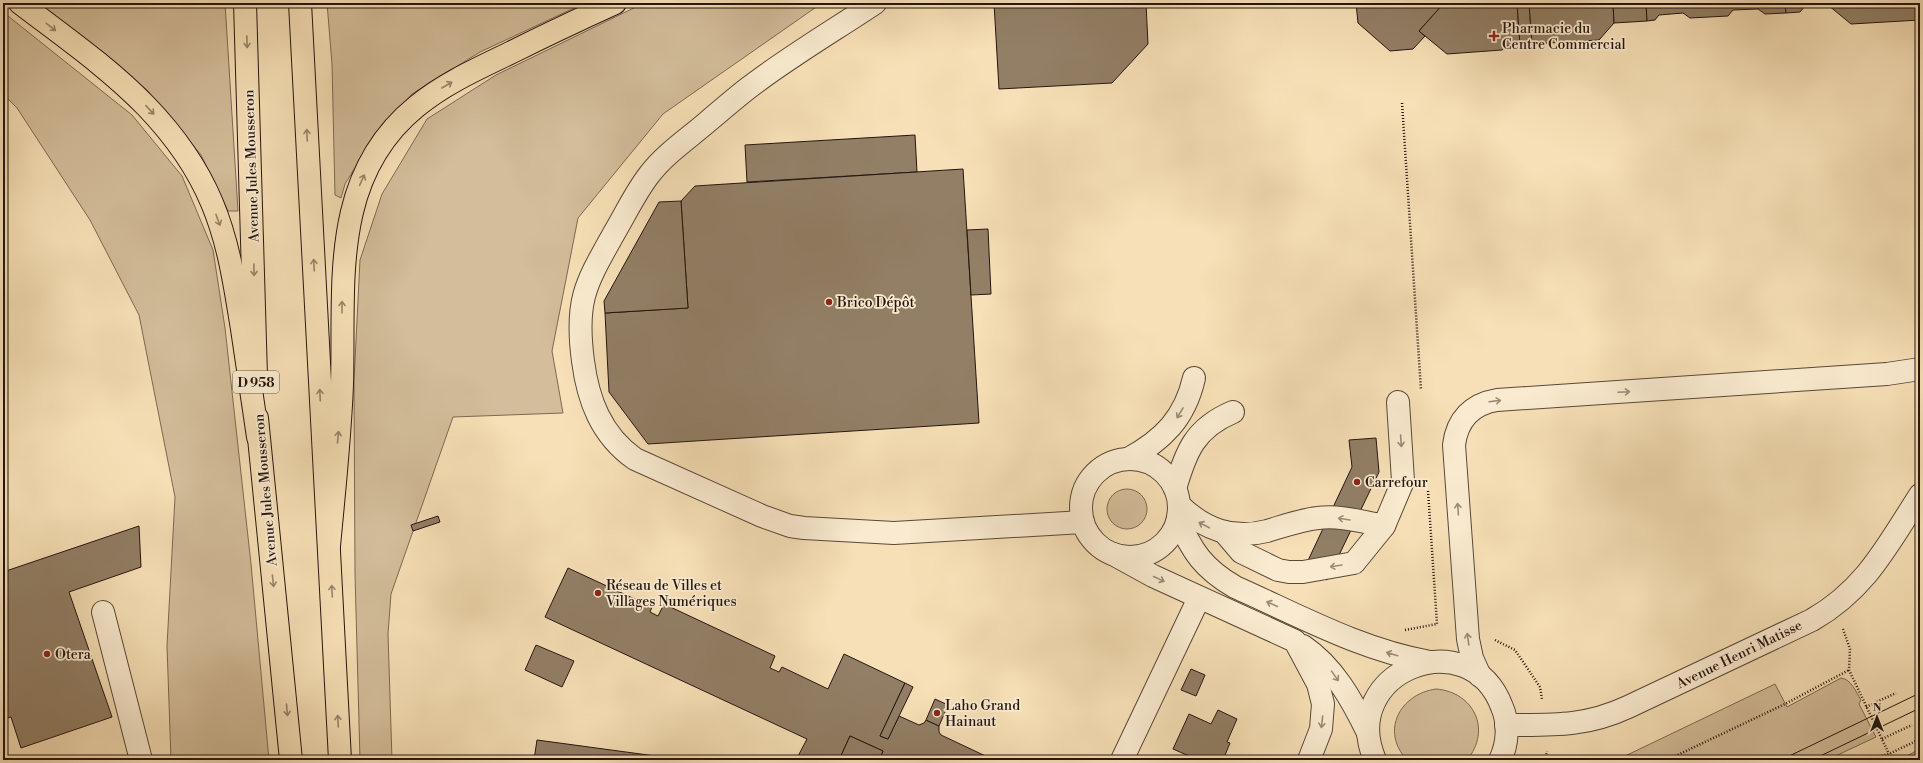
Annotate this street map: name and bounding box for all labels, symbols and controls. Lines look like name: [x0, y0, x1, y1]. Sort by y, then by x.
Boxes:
place label: Pharmacie du Centre Commercial: [1502, 20, 1626, 54]
one-way arrow: [45, 23, 56, 31]
marker: Pharmacie du Centre Commercial: [1489, 31, 1499, 41]
one-way arrow: [243, 35, 250, 48]
one-way arrow: [441, 81, 453, 89]
street label: Avenue Jules Mousseron: [240, 89, 264, 244]
one-way arrow: [145, 105, 154, 115]
one-way arrow: [303, 129, 311, 142]
one-way arrow: [359, 174, 366, 186]
one-way arrow: [215, 213, 223, 225]
one-way arrow: [310, 259, 317, 272]
one-way arrow: [250, 263, 257, 276]
place label: Brico Dépôt: [836, 294, 914, 312]
marker: Brico Dépôt: [824, 297, 834, 307]
one-way arrow: [338, 301, 346, 314]
road number: D 958: [233, 371, 279, 393]
one-way arrow: [1617, 388, 1630, 395]
one-way arrow: [317, 389, 324, 402]
one-way arrow: [1488, 397, 1501, 405]
one-way arrow: [1175, 407, 1183, 419]
street label: Avenue Jules Mousseron: [250, 412, 282, 568]
one-way arrow: [335, 431, 342, 444]
one-way arrow: [1397, 434, 1404, 447]
place label: Carrefour: [1365, 474, 1428, 492]
marker: Carrefour: [1352, 477, 1362, 487]
one-way arrow: [1455, 503, 1462, 516]
one-way arrow: [1338, 515, 1351, 523]
one-way arrow: [1198, 520, 1210, 528]
one-way arrow: [1330, 562, 1343, 570]
one-way arrow: [270, 574, 277, 587]
one-way arrow: [1153, 576, 1165, 583]
place label: Réseau de Villes et Villages Numériques: [605, 577, 737, 611]
one-way arrow: [328, 585, 335, 598]
marker: Réseau de Villes et Villages Numériques: [593, 588, 603, 598]
one-way arrow: [1267, 600, 1279, 607]
street label: Avenue Henri Matisse: [1673, 617, 1805, 694]
one-way arrow: [1464, 633, 1472, 646]
place label: Otera: [55, 646, 92, 664]
marker: Otera: [42, 649, 52, 659]
one-way arrow: [1386, 650, 1399, 657]
one-way arrow: [1331, 670, 1339, 681]
place label: Laho Grand Hainaut: [945, 697, 1020, 731]
north arrow: [1857, 697, 1897, 737]
text: N: [1873, 701, 1882, 715]
one-way arrow: [283, 703, 290, 716]
marker: Laho Grand Hainaut: [932, 708, 942, 718]
one-way arrow: [335, 715, 342, 728]
one-way arrow: [1318, 715, 1325, 728]

